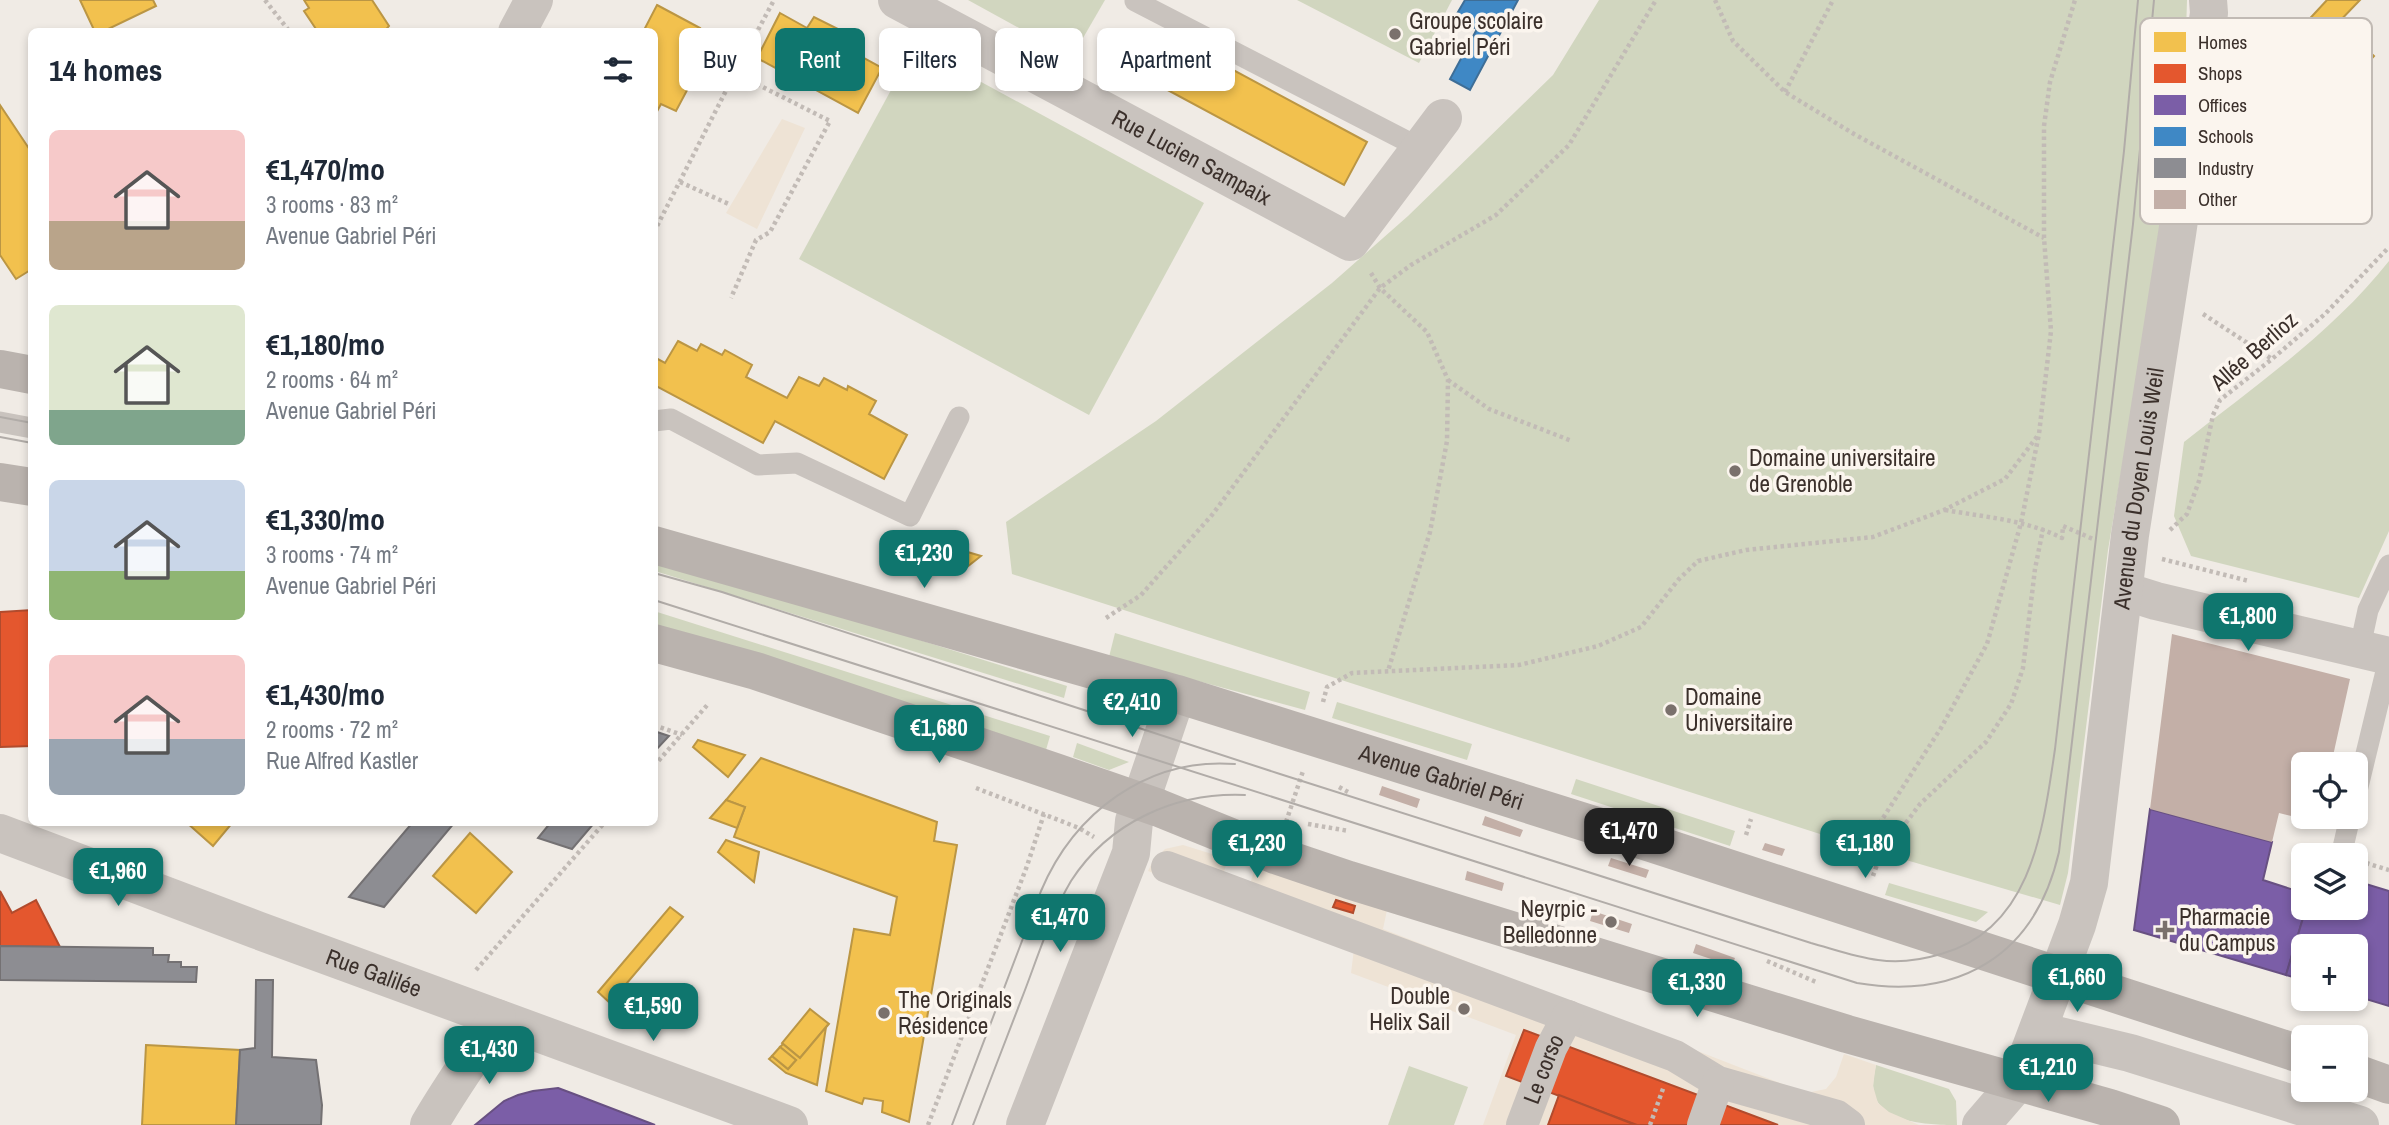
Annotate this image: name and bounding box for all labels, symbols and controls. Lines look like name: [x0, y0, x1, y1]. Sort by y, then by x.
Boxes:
place label: Groupe scolaire Gabriel Péri: [1409, 5, 1543, 62]
legend: [2140, 18, 2372, 224]
marker: Groupe scolaire Gabriel Péri: [1387, 26, 1403, 42]
chip: Buy: [679, 28, 761, 91]
chip: Rent: [775, 28, 865, 91]
chip: Filters: [879, 28, 981, 91]
chip: New: [995, 28, 1083, 91]
chip: Apartment: [1097, 28, 1235, 91]
text: Homes: [2198, 29, 2248, 55]
text: 14 homes: [49, 50, 163, 90]
icon: filters: [599, 51, 637, 89]
text: Shops: [2198, 60, 2242, 86]
text: Offices: [2198, 92, 2247, 118]
street label: Rue Lucien Sampaix: [1107, 102, 1277, 212]
text: Schools: [2198, 123, 2254, 149]
text: €1,470/mo: [266, 149, 385, 189]
text: Industry: [2198, 155, 2254, 181]
icon: home: [105, 158, 189, 242]
text: Other: [2198, 186, 2238, 212]
text: 3 rooms · 83 m²: [266, 189, 398, 220]
text: Avenue Gabriel Péri: [266, 220, 437, 251]
street label: Allée Berlioz: [2203, 304, 2304, 398]
text: €1,180/mo: [266, 324, 385, 364]
icon: home: [105, 333, 189, 417]
text: 2 rooms · 64 m²: [266, 364, 398, 395]
street label: Avenue du Doyen Louis Weil: [2105, 365, 2171, 612]
text: Avenue Gabriel Péri: [266, 395, 437, 426]
place label: Domaine universitaire de Grenoble: [1749, 442, 1936, 499]
marker: Domaine universitaire de Grenoble: [1727, 463, 1743, 479]
text: €1,330/mo: [266, 499, 385, 539]
icon: home: [105, 508, 189, 592]
pin: €1,230: [867, 530, 981, 590]
text: €1,230: [895, 537, 953, 568]
text: 3 rooms · 74 m²: [266, 539, 398, 570]
text: Avenue Gabriel Péri: [266, 570, 437, 601]
pin: €1,800: [2191, 594, 2305, 653]
text: €1,800: [2219, 600, 2277, 631]
text: €1,430/mo: [266, 674, 385, 714]
pin: €2,410: [1075, 680, 1189, 739]
place label: Domaine Universitaire: [1685, 681, 1793, 738]
icon: home: [105, 683, 189, 767]
text: €2,410: [1103, 686, 1161, 717]
marker: Domaine Universitaire: [1663, 702, 1679, 718]
pin: €1,680: [882, 706, 996, 765]
text: €1,680: [910, 712, 968, 743]
text: 2 rooms · 72 m²: [266, 714, 398, 745]
street label: Avenue Gabriel Péri: [1355, 736, 1528, 817]
text: Rue Alfred Kastler: [266, 745, 418, 776]
map controls: [2291, 752, 2368, 1102]
button: locate: [2291, 752, 2368, 829]
pin: €1,470: [1572, 808, 1686, 868]
text: €1,470: [1600, 815, 1658, 846]
pin: €1,230: [1200, 820, 1314, 880]
pin: €1,180: [1808, 820, 1922, 880]
text: €1,230: [1228, 827, 1286, 858]
text: €1,180: [1836, 827, 1894, 858]
button: layers: [2291, 843, 2368, 920]
pin: €1,960: [61, 848, 175, 908]
text: €1,960: [89, 855, 147, 886]
place label: Neyrpic - Belledonne: [1503, 893, 1598, 950]
pin: €1,470: [1003, 894, 1117, 954]
text: €1,470: [1031, 901, 1089, 932]
place label: Pharmacie du Campus: [2179, 901, 2275, 958]
marker: Neyrpic - Belledonne: [1603, 914, 1619, 930]
marker: Pharmacie du Campus: [2157, 922, 2173, 938]
button: +: [2291, 934, 2368, 1011]
street label: Rue Galilée: [322, 941, 426, 1004]
pin: €1,660: [2020, 954, 2134, 1014]
pin: €1,330: [1640, 960, 1754, 1019]
text: €1,660: [2048, 961, 2106, 992]
text: €1,330: [1668, 966, 1726, 997]
place label: Double Helix Sail: [1369, 980, 1450, 1037]
pin: €1,590: [596, 984, 710, 1043]
place label: The Originals Résidence: [898, 984, 1012, 1041]
text: €1,590: [624, 990, 682, 1021]
marker: Double Helix Sail: [1456, 1001, 1472, 1017]
marker: The Originals Résidence: [876, 1005, 892, 1021]
button: −: [2291, 1025, 2368, 1102]
pin: €1,430: [432, 1026, 546, 1086]
street label: Le corso: [1515, 1028, 1571, 1108]
text: €1,430: [460, 1033, 518, 1064]
pin: €1,210: [1991, 1044, 2105, 1104]
text: €1,210: [2019, 1051, 2077, 1082]

